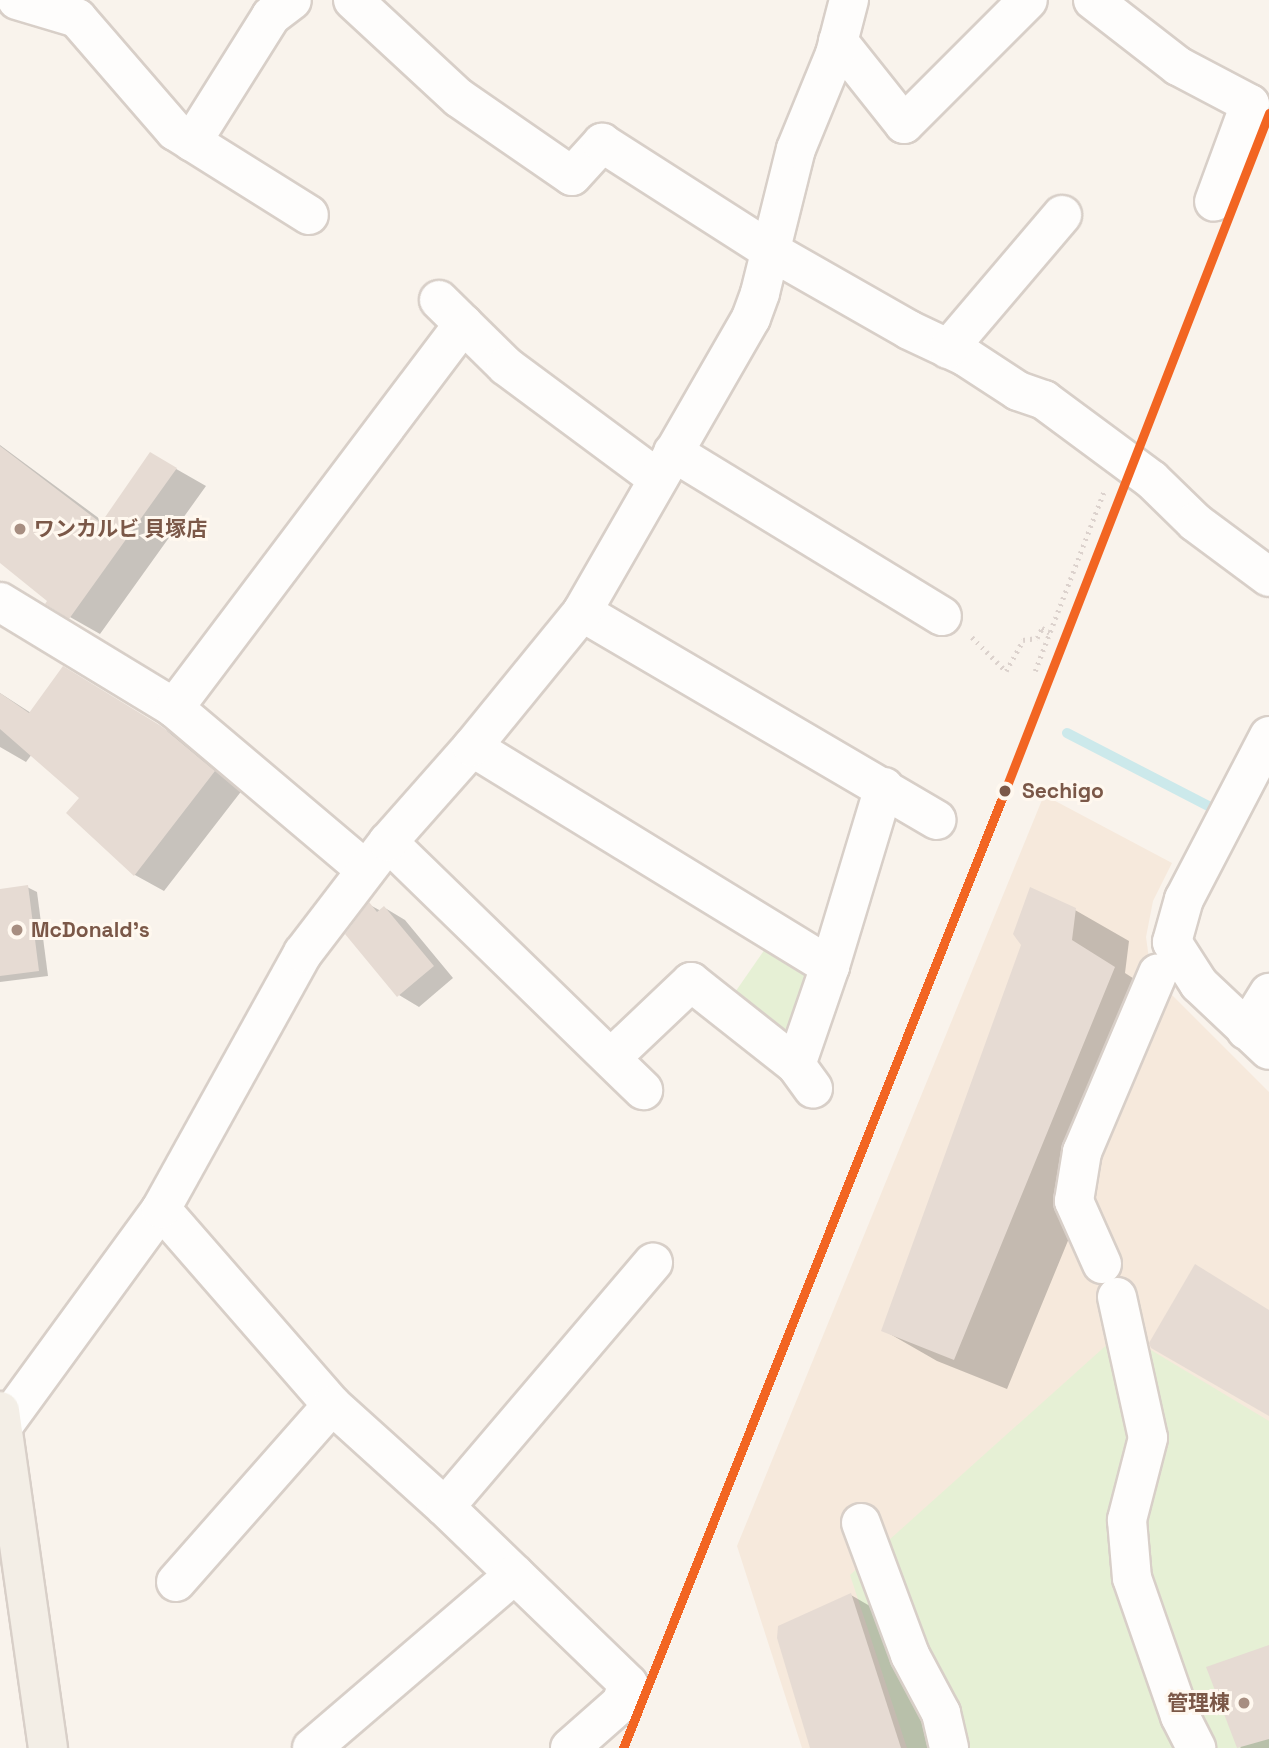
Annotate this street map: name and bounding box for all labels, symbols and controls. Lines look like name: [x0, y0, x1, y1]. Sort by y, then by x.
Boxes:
place label: ワンカルビ 貝塚店: [34, 516, 207, 542]
marker: ワンカルビ 貝塚店: [12, 521, 28, 537]
place label: Sechigo: [1022, 778, 1104, 804]
marker: Sechigo: [994, 780, 1016, 802]
place label: McDonald's: [31, 917, 150, 943]
marker: McDonald's: [9, 922, 25, 938]
place label: 管理棟: [1167, 1690, 1230, 1716]
marker: 管理棟: [1236, 1695, 1252, 1711]

